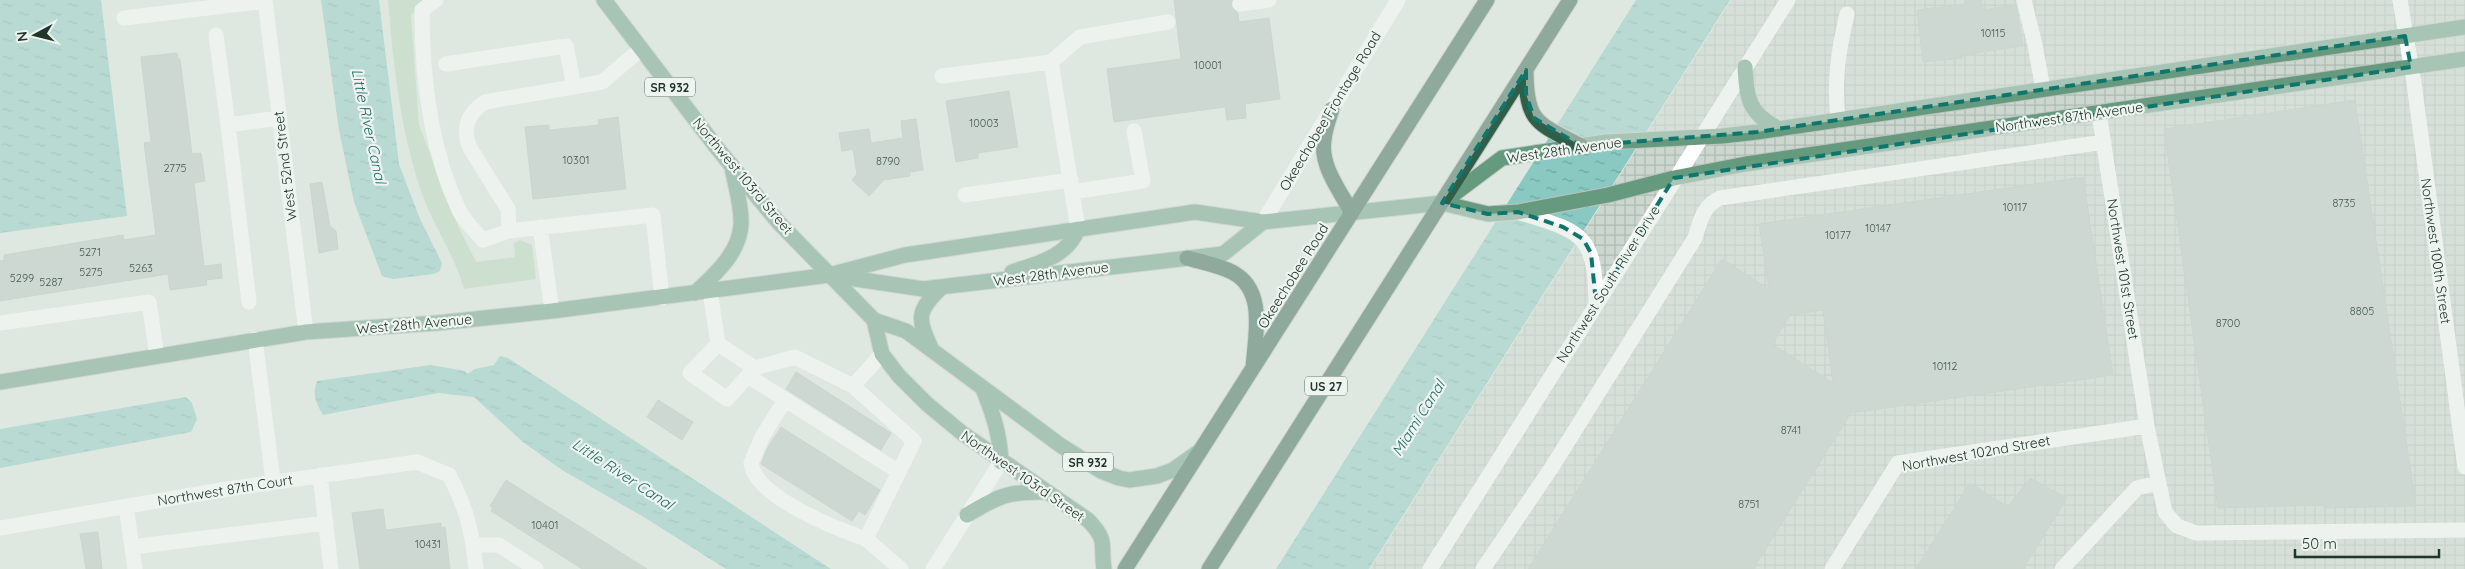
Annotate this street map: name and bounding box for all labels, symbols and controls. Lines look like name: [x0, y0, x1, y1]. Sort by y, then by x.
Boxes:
north arrow: [10, 10, 60, 60]
house number: 10115: [1981, 26, 2005, 40]
street label: Okeechobee Frontage Road: [1275, 28, 1385, 194]
text: N: [13, 30, 32, 43]
house number: 10001: [1194, 58, 1222, 72]
water label: Little River Canal: [348, 67, 391, 187]
road number: SR 932: [645, 77, 695, 96]
street label: Northwest 87th Avenue: [1994, 98, 2144, 136]
street label: West 52nd Street: [269, 110, 301, 222]
street label: Northwest 103rd Street: [689, 114, 797, 238]
house number: 10003: [969, 116, 999, 130]
street label: West 28th Avenue: [1505, 133, 1623, 167]
house number: 10301: [563, 153, 590, 167]
house number: 8790: [876, 154, 900, 168]
house number: 2775: [163, 161, 187, 175]
street label: Northwest 100th Street: [2417, 177, 2455, 325]
house number: 8735: [2332, 196, 2356, 210]
street label: Northwest 101st Street: [2103, 197, 2143, 341]
house number: 10117: [2003, 200, 2028, 214]
street label: Northwest South River Drive: [1552, 202, 1664, 366]
street label: Okeechobee Road: [1254, 220, 1332, 332]
house number: 10147: [1865, 221, 1891, 235]
house number: 10177: [1825, 228, 1851, 242]
house number: 5271: [79, 245, 101, 259]
street label: West 28th Avenue: [992, 258, 1110, 290]
house number: 5263: [129, 261, 153, 275]
house number: 5275: [79, 265, 103, 279]
house number: 5299: [10, 271, 34, 285]
house number: 5287: [39, 275, 63, 289]
house number: 8805: [2350, 304, 2374, 318]
street label: West 28th Avenue: [355, 310, 473, 338]
house number: 8700: [2216, 316, 2240, 330]
house number: 10112: [1933, 359, 1957, 373]
water label: Miami Canal: [1387, 375, 1450, 459]
road number: US 27: [1305, 376, 1347, 396]
house number: 8741: [1781, 423, 1801, 437]
street label: Northwest 103rd Street: [958, 427, 1088, 526]
street label: Northwest 102nd Street: [1900, 431, 2052, 475]
water label: Little River Canal: [569, 434, 678, 515]
road number: SR 932: [1063, 452, 1113, 472]
street label: Northwest 87th Court: [156, 470, 294, 510]
house number: 8751: [1738, 497, 1760, 511]
house number: 10401: [531, 518, 559, 532]
scale bar: [2295, 526, 2439, 558]
text: 50 m: [2302, 534, 2337, 553]
house number: 10431: [415, 537, 441, 551]

